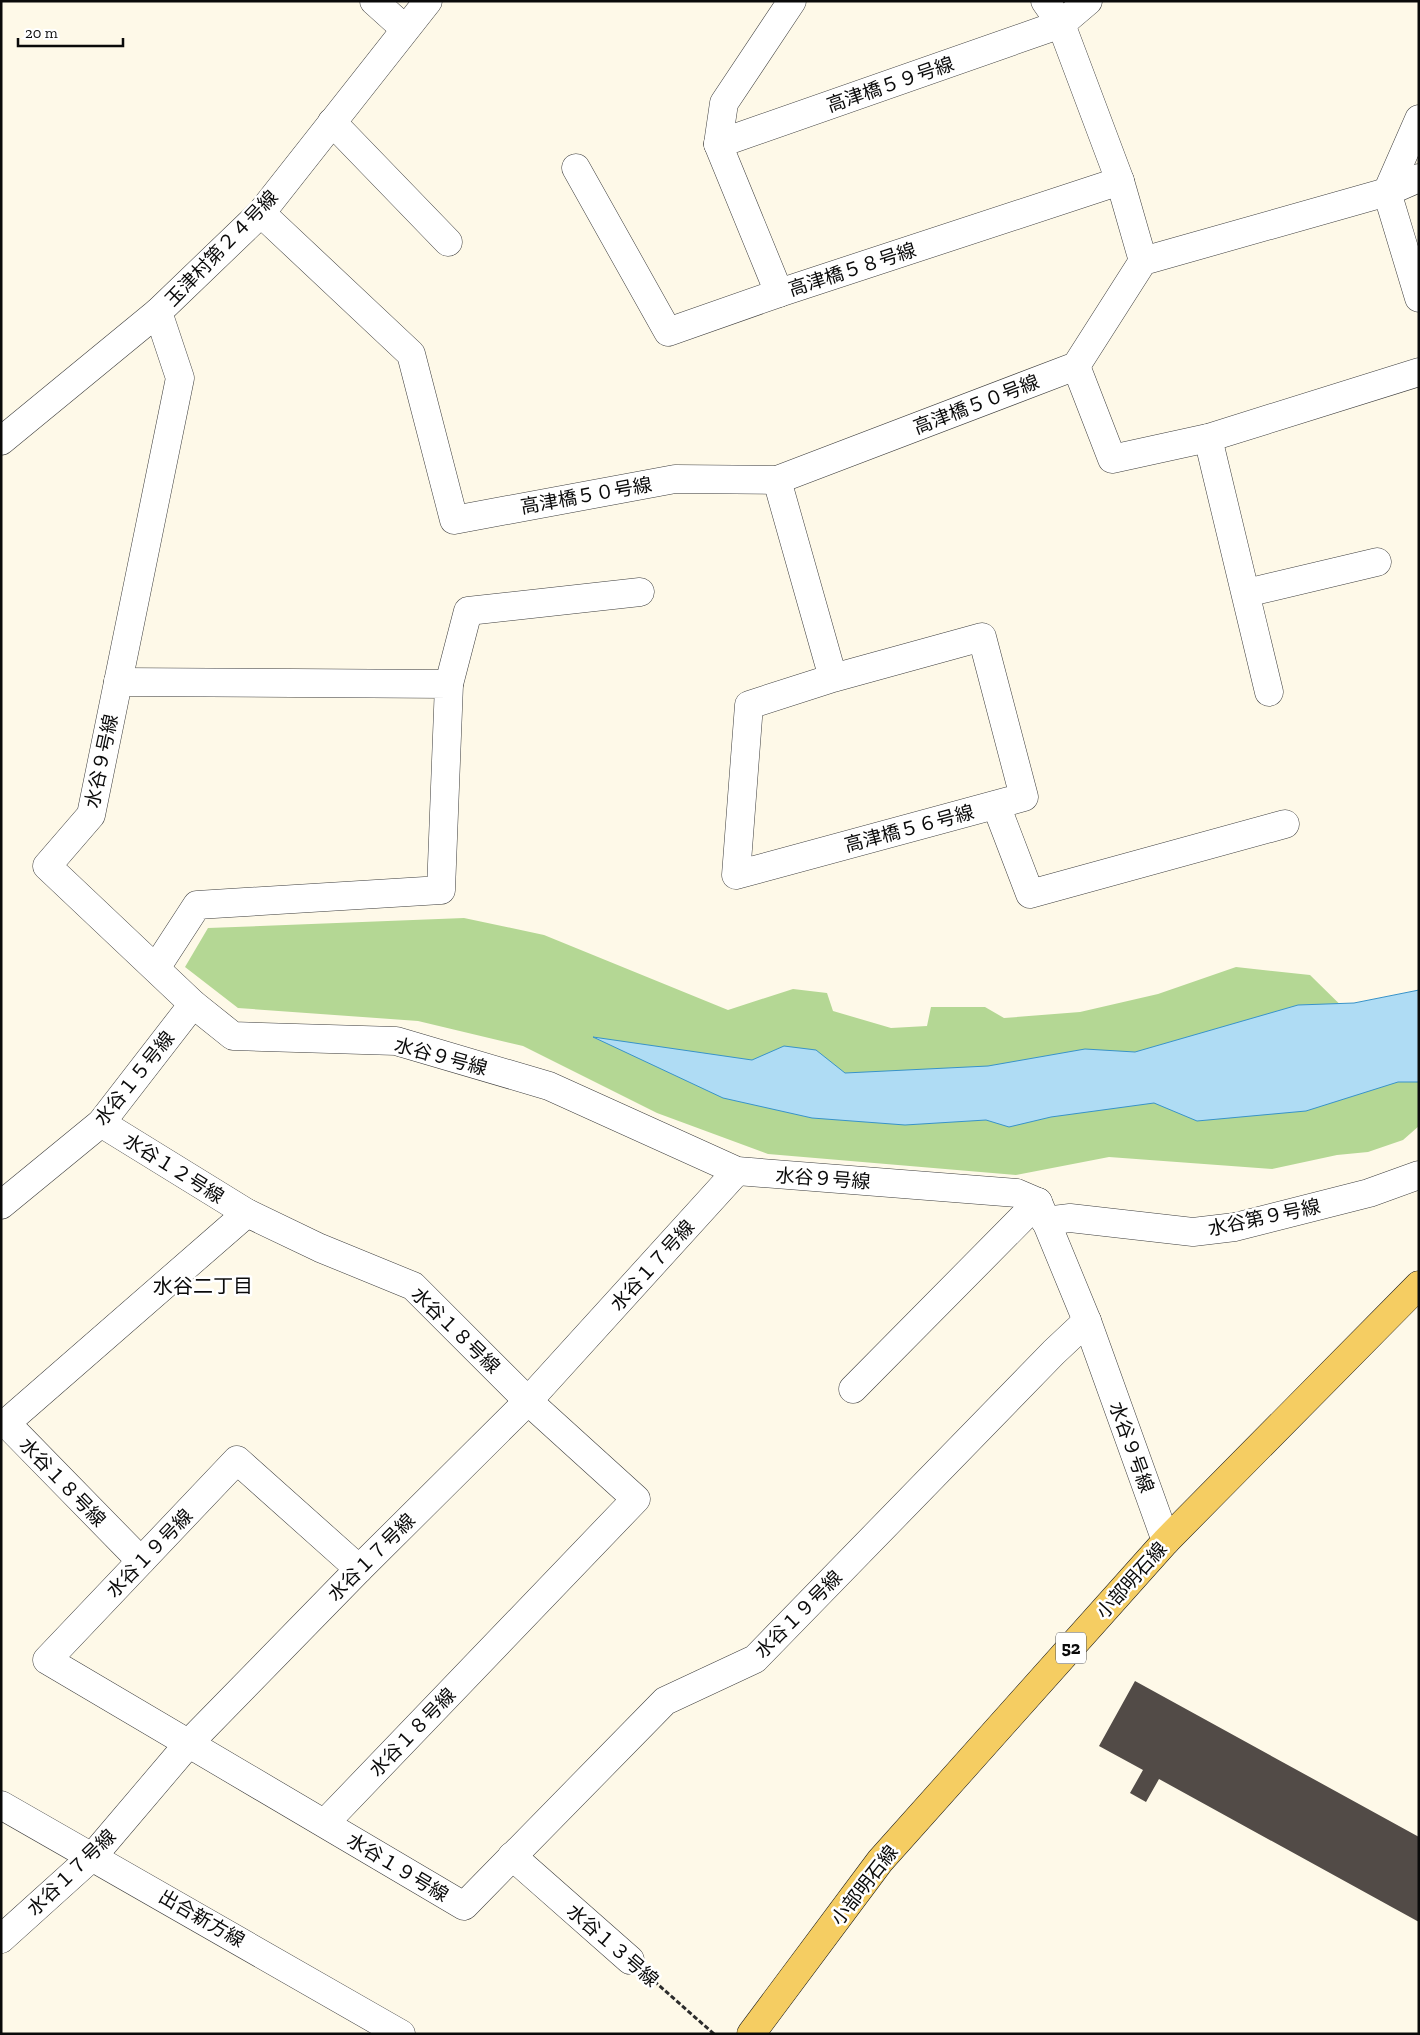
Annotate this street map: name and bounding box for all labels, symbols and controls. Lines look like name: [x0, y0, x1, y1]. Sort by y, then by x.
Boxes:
scale bar: [18, 15, 122, 47]
text: 20 m: [25, 24, 58, 42]
street label: 高津橋５９号線: [824, 52, 957, 117]
street label: 玉津村第２４号線: [160, 186, 282, 311]
street label: 高津橋５８号線: [785, 238, 919, 301]
street label: 高津橋５０号線: [910, 370, 1042, 439]
street label: 高津橋５０号線: [519, 473, 654, 518]
street label: 水谷９号線: [80, 712, 123, 810]
street label: 高津橋５６号線: [842, 800, 976, 857]
street label: 水谷１５号線: [90, 1027, 179, 1130]
street label: 水谷９号線: [392, 1033, 490, 1080]
street label: 水谷１２号線: [119, 1128, 228, 1208]
street label: 水谷９号線: [775, 1164, 871, 1193]
street label: 水谷第９号線: [1206, 1194, 1322, 1241]
street label: 水谷１７号線: [606, 1215, 699, 1315]
district label: 水谷二丁目: [153, 1274, 253, 1298]
street label: 水谷１８号線: [407, 1282, 505, 1378]
street label: 水谷９号線: [1104, 1399, 1159, 1496]
street label: 水谷１８号線: [15, 1433, 111, 1531]
street label: 水谷１９号線: [101, 1504, 197, 1602]
street label: 水谷１７号線: [323, 1509, 420, 1606]
street label: 小部明石線: [1091, 1537, 1172, 1623]
street label: 水谷１９号線: [750, 1566, 847, 1663]
road number: 52: [1056, 1632, 1086, 1664]
street label: 水谷１８号線: [364, 1683, 460, 1781]
street label: 水谷１７号線: [22, 1824, 120, 1920]
street label: 水谷１９号線: [343, 1828, 453, 1907]
street label: 小部明石線: [826, 1841, 903, 1930]
street label: 出合新方線: [155, 1885, 249, 1952]
street label: 水谷１３号線: [562, 1899, 663, 1991]

